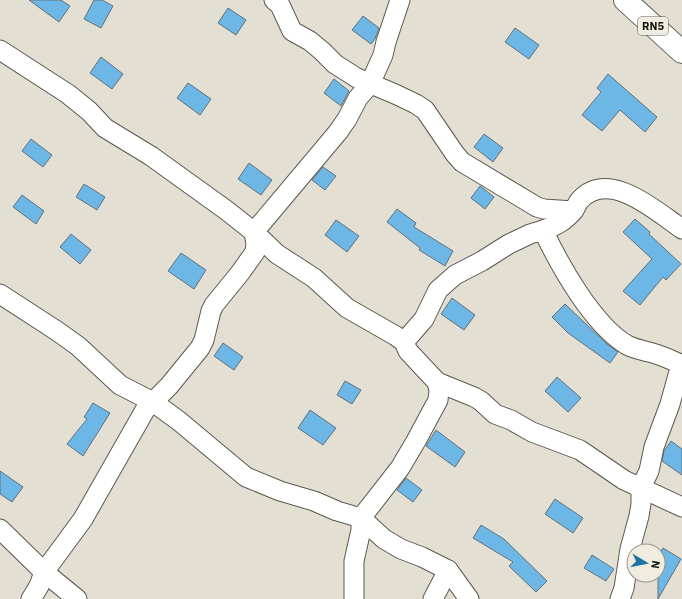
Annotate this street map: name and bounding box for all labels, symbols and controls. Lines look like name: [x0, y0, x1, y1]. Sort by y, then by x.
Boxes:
road number: RN5: [638, 17, 668, 35]
north arrow: [626, 543, 666, 583]
text: N: [648, 560, 663, 570]

